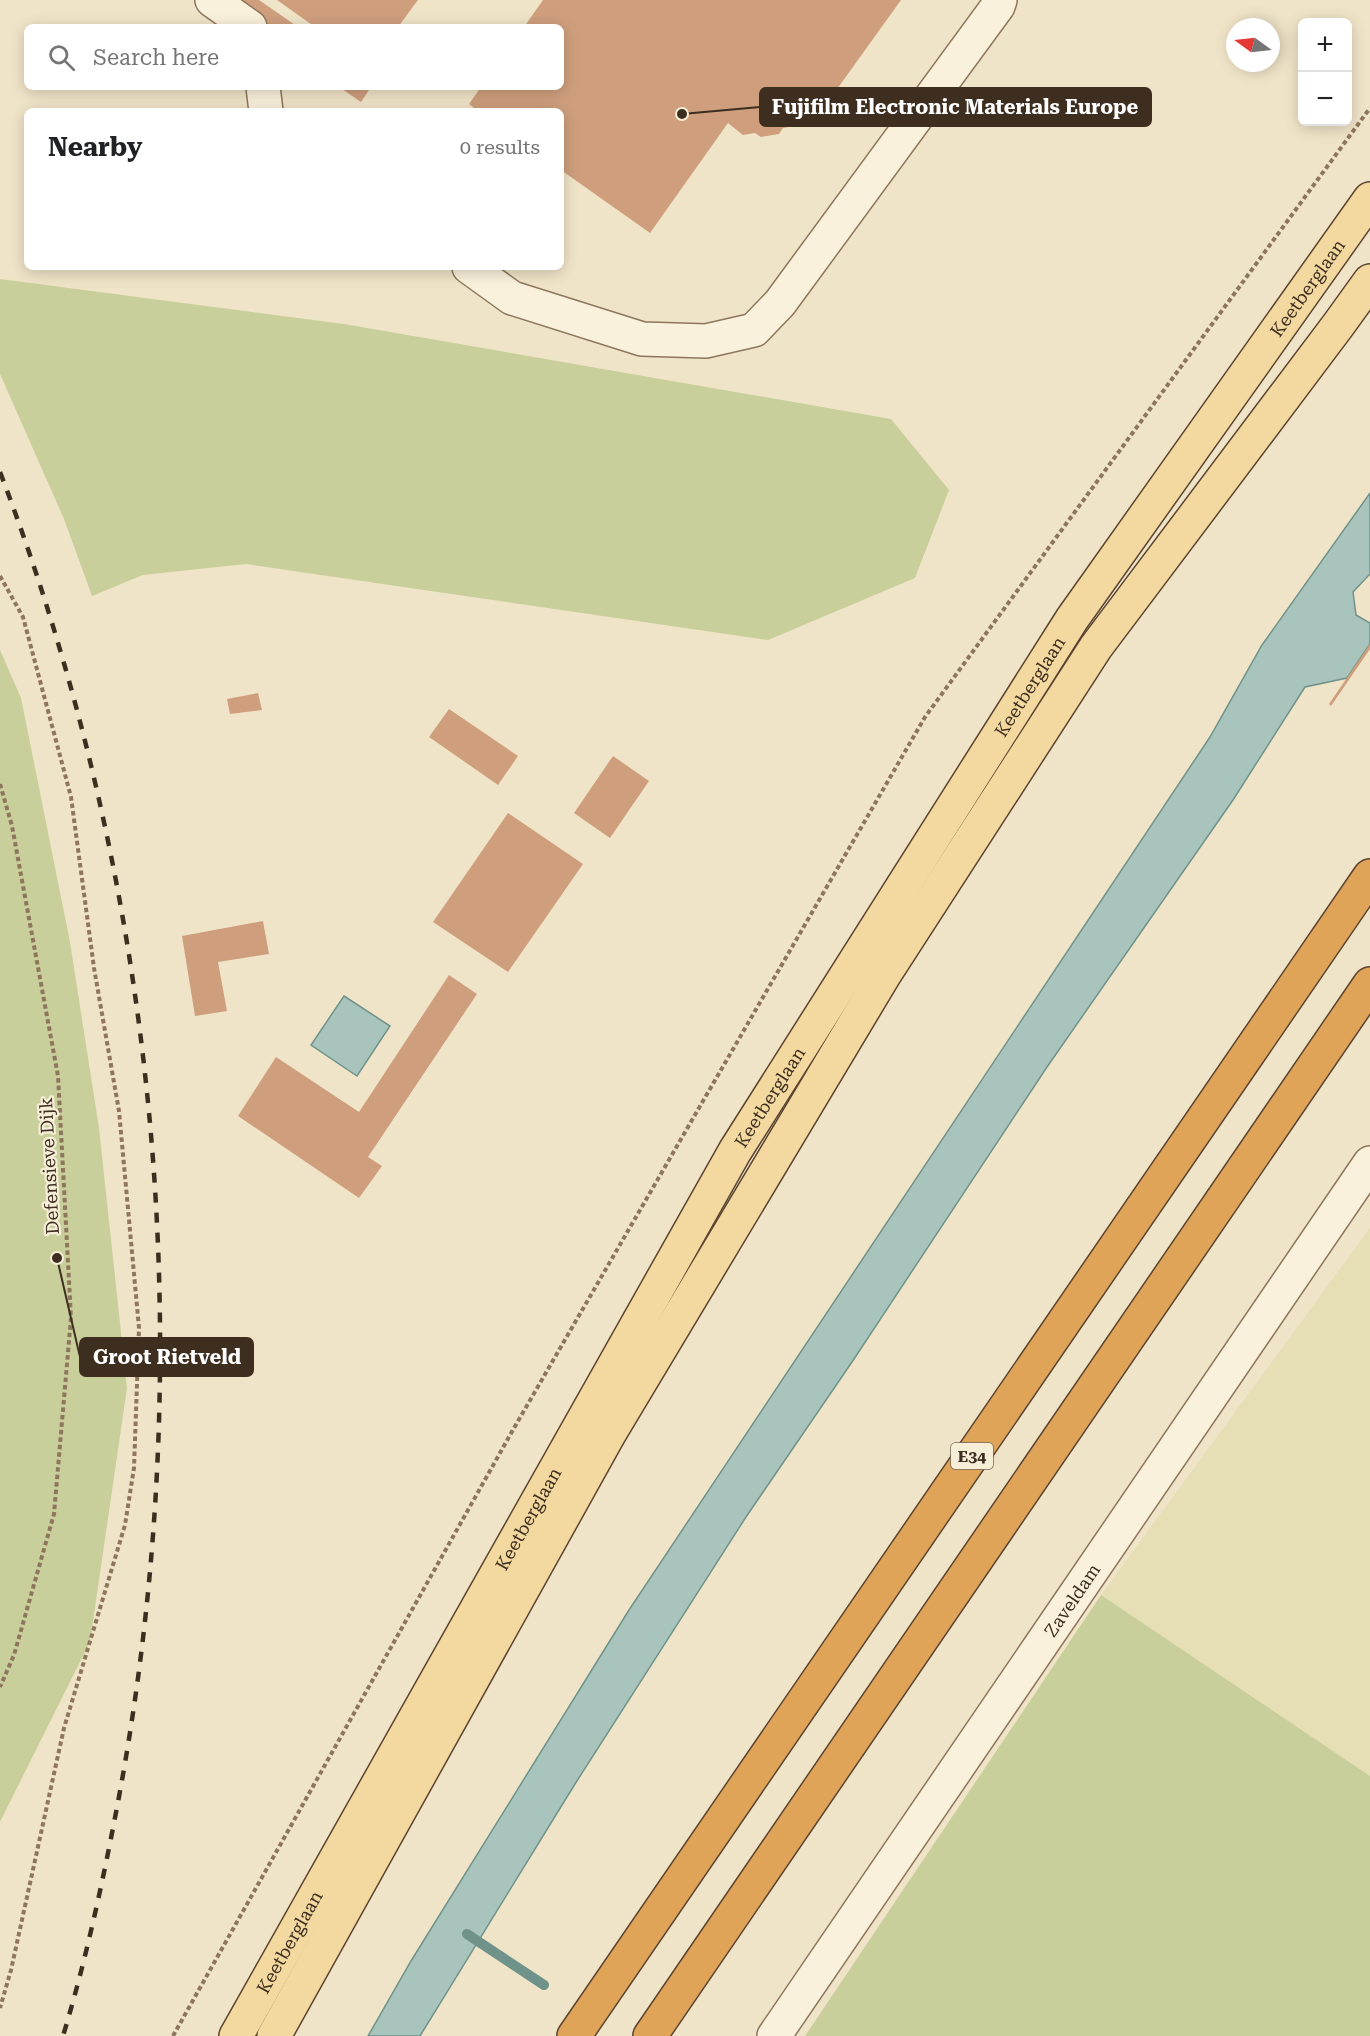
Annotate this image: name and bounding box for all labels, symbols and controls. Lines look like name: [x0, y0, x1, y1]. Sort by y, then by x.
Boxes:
north arrow: [1226, 18, 1280, 72]
map controls: [1298, 18, 1352, 126]
button: +: [1298, 18, 1352, 72]
search box: [24, 24, 564, 90]
icon: search: [45, 41, 78, 74]
text: Search here: [93, 45, 219, 70]
button: −: [1298, 72, 1352, 126]
callout: Fujifilm Electronic Materials Europe: [760, 88, 1151, 126]
text: Fujifilm Electronic Materials Europe: [772, 95, 1139, 119]
text: Nearby: [48, 132, 142, 162]
text: 0 results: [460, 135, 540, 159]
street label: Keetberglaan: [1265, 234, 1349, 341]
street label: Keetberglaan: [990, 632, 1069, 740]
street label: Keetberglaan: [730, 1043, 809, 1151]
street label: Defensieve Dijk: [35, 1097, 63, 1235]
callout: Groot Rietveld: [80, 1338, 253, 1376]
text: Groot Rietveld: [93, 1345, 242, 1369]
road number: E34: [951, 1443, 993, 1469]
street label: Keetberglaan: [490, 1463, 565, 1574]
street label: Zaveldam: [1039, 1559, 1104, 1640]
street label: Keetberglaan: [252, 1886, 327, 1997]

